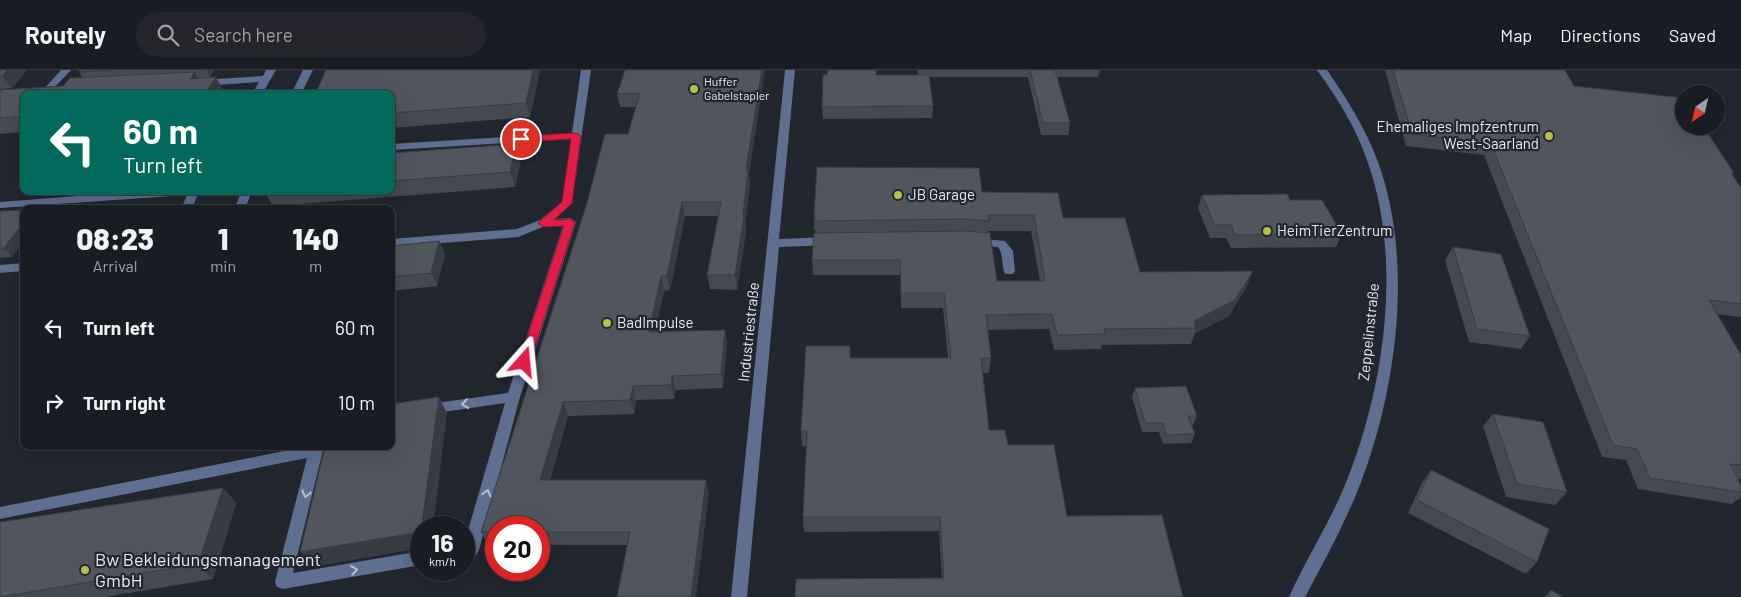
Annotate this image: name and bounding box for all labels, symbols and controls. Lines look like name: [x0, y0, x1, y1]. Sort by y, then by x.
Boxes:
search box: [136, 12, 486, 57]
text: Routely: [25, 20, 106, 49]
icon: search: [154, 21, 182, 49]
text: Search here: [194, 23, 293, 46]
text: Map: [1500, 24, 1532, 46]
text: Directions: [1560, 24, 1641, 46]
text: Saved: [1669, 24, 1716, 46]
place label: Huffer Gabelstapler: [704, 74, 770, 102]
marker: Huffer Gabelstapler: [688, 83, 700, 95]
north arrow: [1675, 85, 1725, 135]
map controls: [1675, 85, 1725, 135]
text: 60 m: [123, 109, 198, 151]
icon: left: [40, 110, 105, 175]
place label: Ehemaliges Impfzentrum West-Saarland: [1376, 117, 1539, 152]
pin: [500, 118, 542, 160]
icon: arrive: [507, 125, 535, 153]
marker: Ehemaliges Impfzentrum West-Saarland: [1543, 130, 1555, 142]
text: Turn left: [123, 151, 203, 177]
place label: JB Garage: [908, 185, 975, 203]
marker: JB Garage: [892, 189, 904, 201]
text: 08:23: [76, 220, 154, 256]
text: 1: [218, 220, 228, 256]
text: 140: [292, 220, 339, 256]
place label: HeimTierZentrum: [1277, 221, 1392, 239]
marker: HeimTierZentrum: [1261, 225, 1273, 237]
text: Arrival: [93, 256, 137, 275]
text: min: [210, 256, 236, 275]
text: m: [309, 256, 322, 275]
street label: Industriestraße: [734, 281, 762, 383]
street label: Zeppelinstraße: [1354, 282, 1382, 382]
place label: BadImpulse: [617, 313, 693, 331]
icon: left: [40, 314, 68, 342]
text: Turn left: [83, 316, 154, 339]
text: 60 m: [335, 316, 375, 339]
marker: BadImpulse: [601, 317, 613, 329]
position arrow: [497, 335, 549, 387]
icon: right: [40, 389, 68, 417]
text: Turn right: [83, 391, 165, 414]
text: 10 m: [338, 391, 375, 414]
one-way arrow: [460, 398, 468, 409]
one-way arrow: [301, 489, 312, 498]
one-way arrow: [481, 489, 491, 498]
speed limit sign: 20: [485, 516, 550, 581]
text: 16: [431, 527, 454, 557]
place label: Bw Bekleidungsmanagement GmbH: [95, 548, 321, 591]
text: km/h: [429, 554, 456, 568]
marker: Bw Bekleidungsmanagement GmbH: [79, 564, 91, 576]
one-way arrow: [350, 565, 358, 575]

